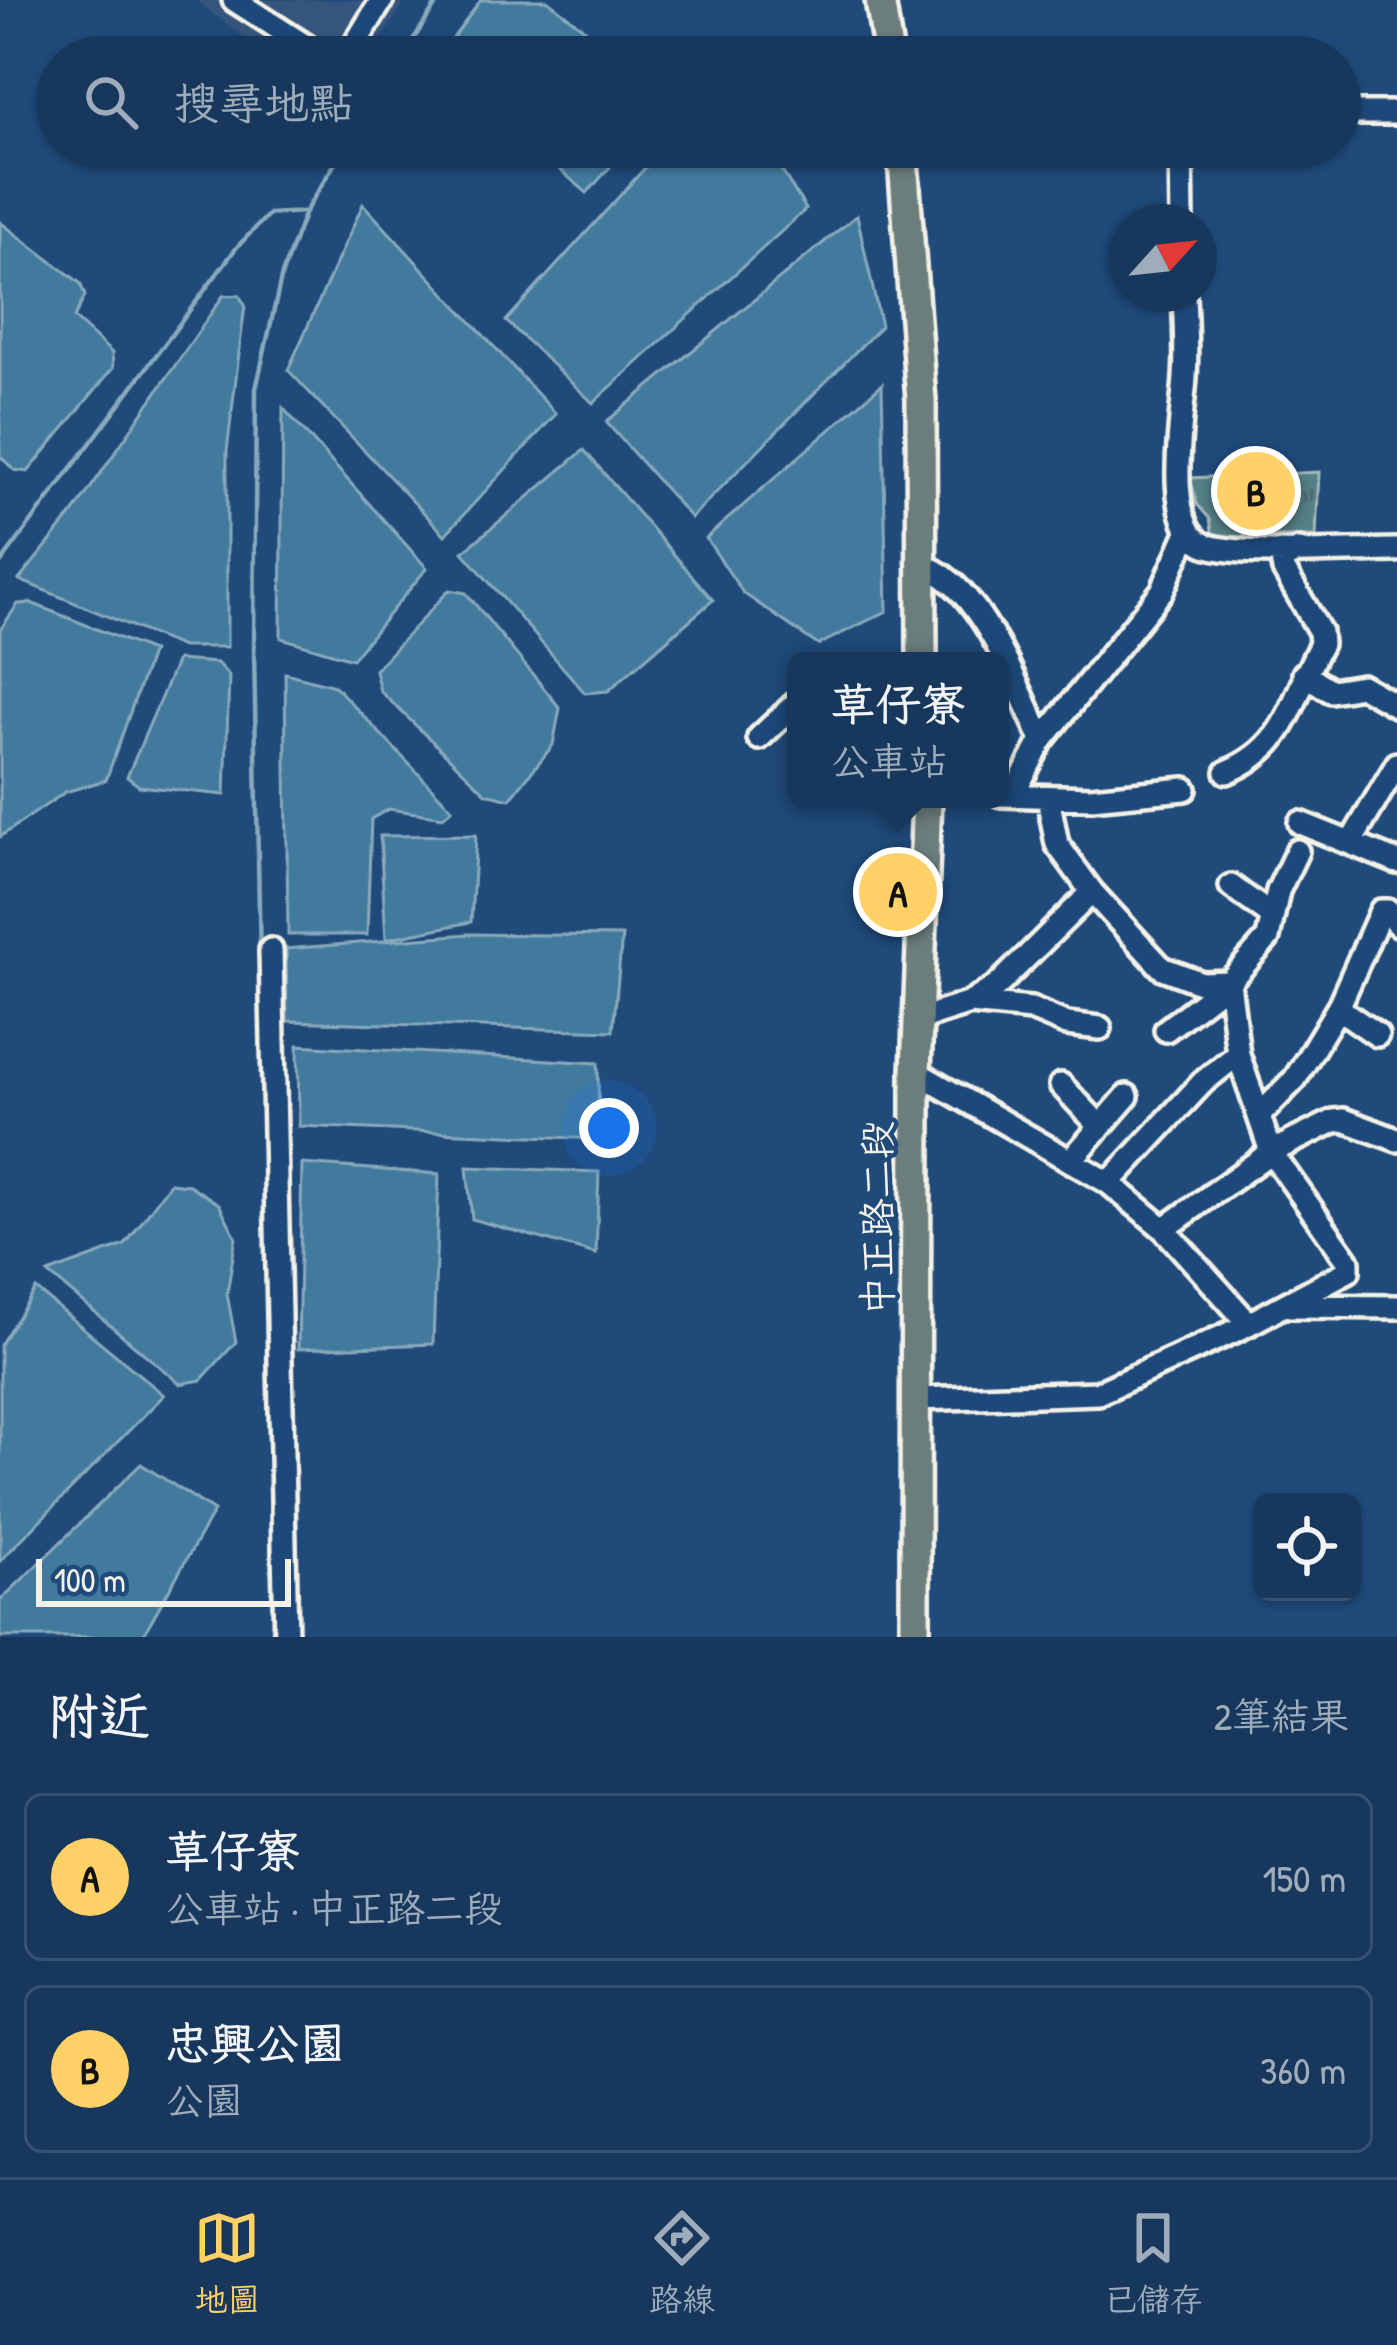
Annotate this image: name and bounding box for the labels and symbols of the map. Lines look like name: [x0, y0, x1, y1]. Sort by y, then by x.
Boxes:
north arrow: [1109, 204, 1217, 312]
pin: B: [1217, 446, 1295, 536]
pin: A: [859, 847, 937, 937]
your location: [579, 1098, 639, 1158]
street label: 中正路二段: [850, 1120, 903, 1316]
scale bar: [36, 1553, 291, 1606]

